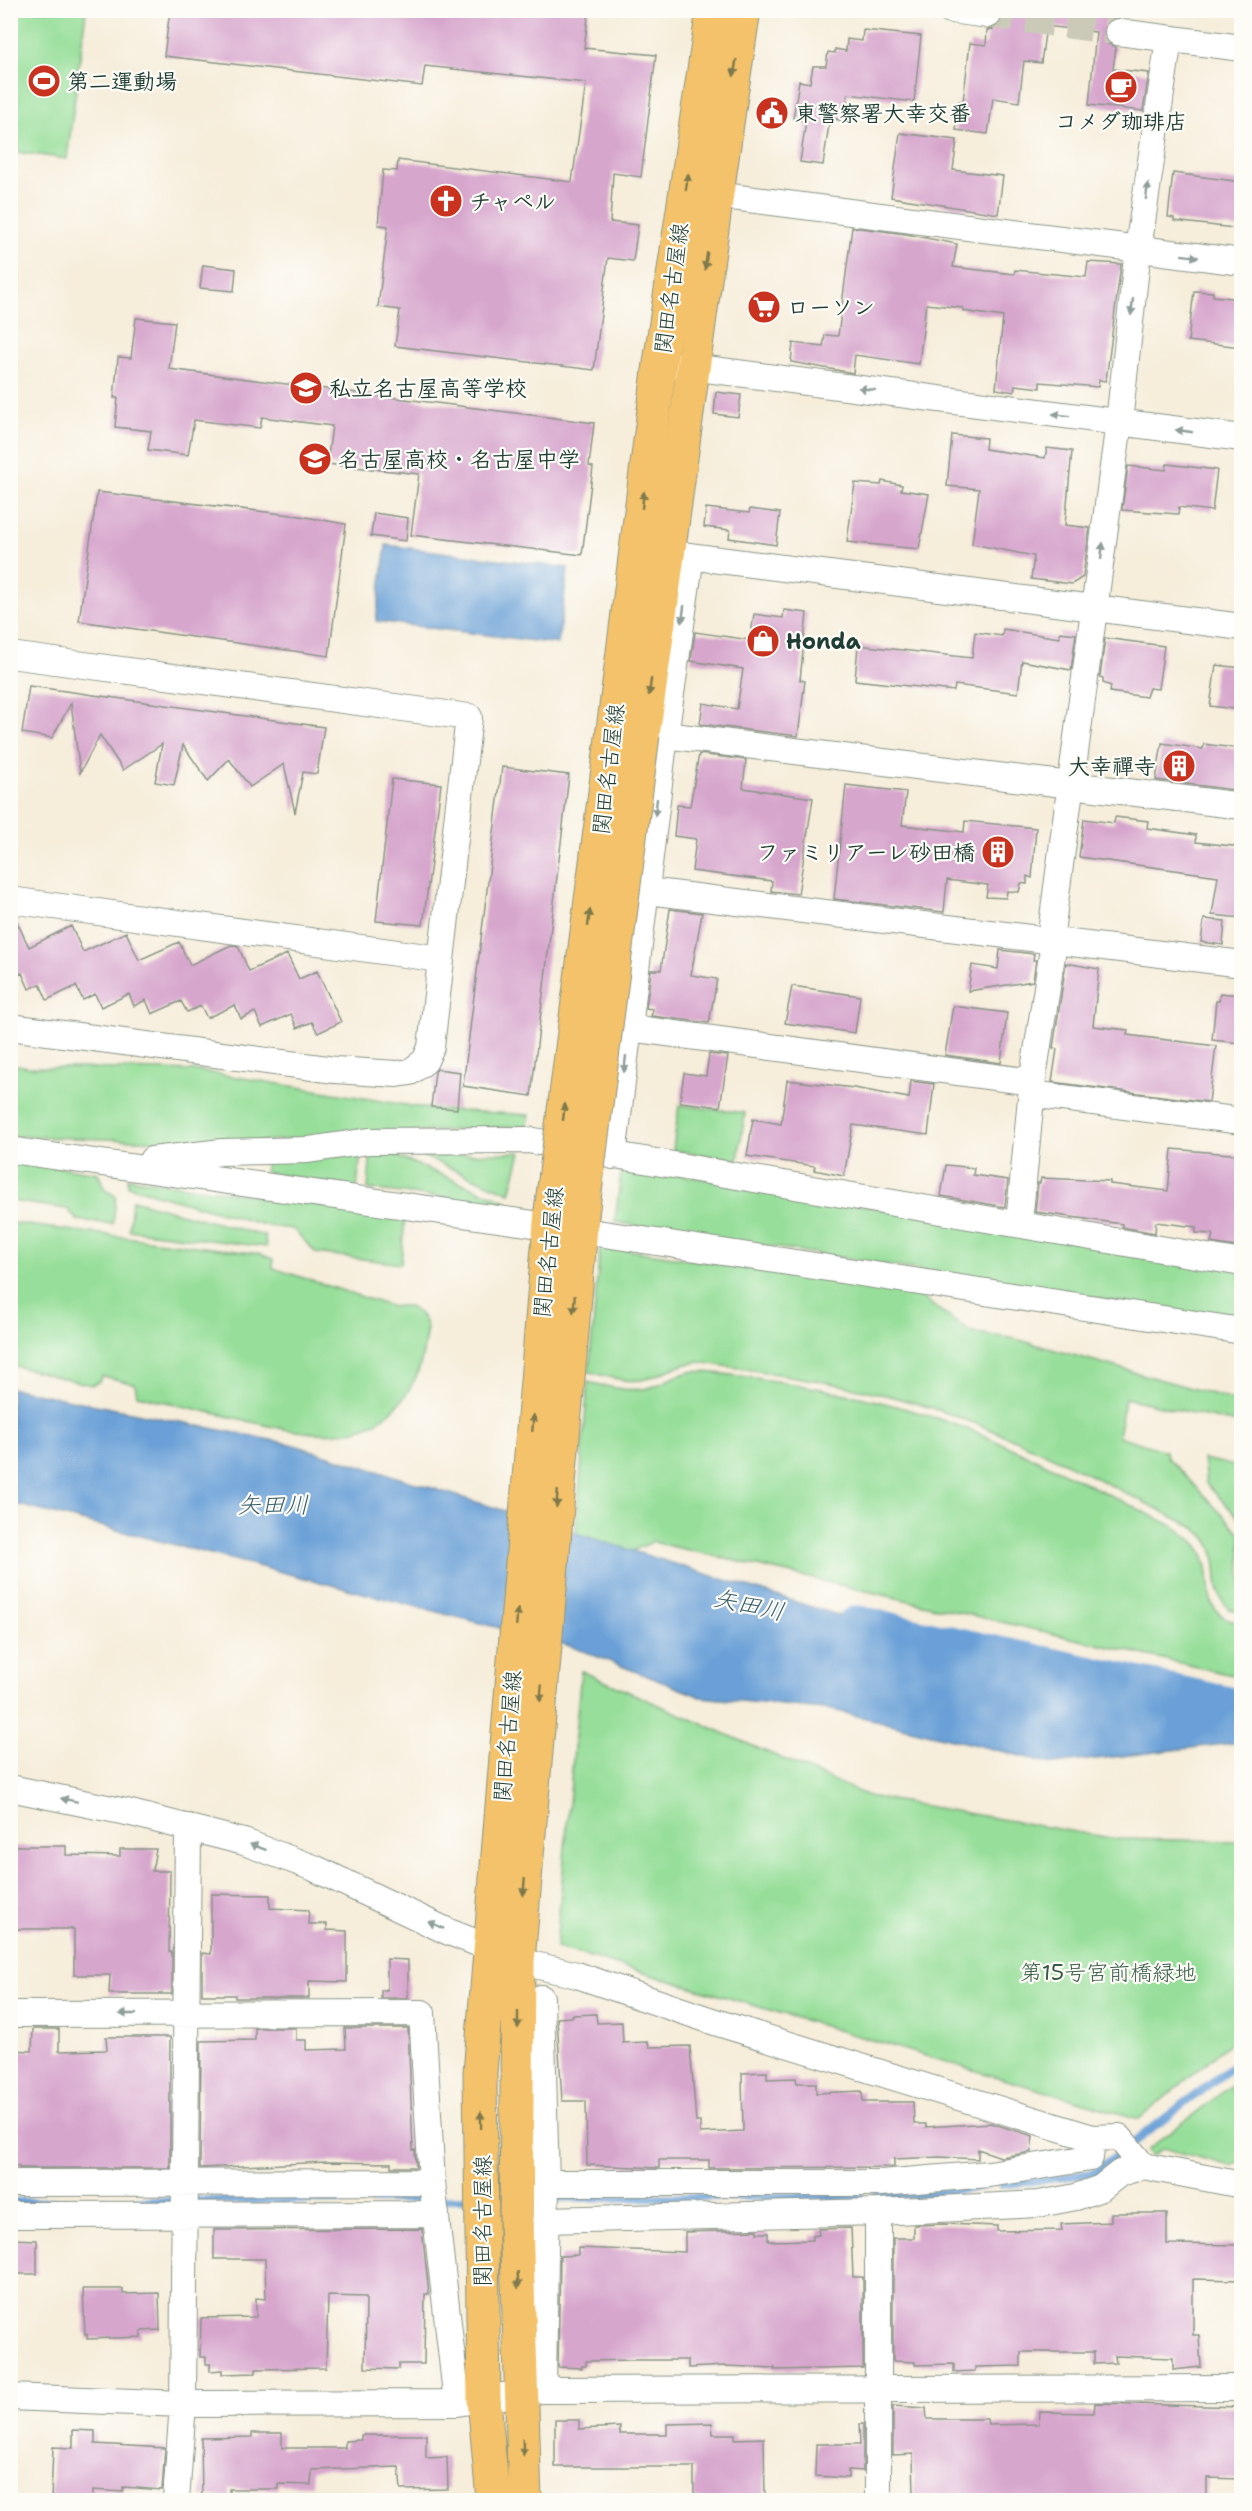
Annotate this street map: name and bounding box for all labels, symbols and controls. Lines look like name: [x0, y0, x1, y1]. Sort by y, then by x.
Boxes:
one-way arrow: [730, 59, 739, 78]
sports icon: 第二運動場: [26, 63, 62, 99]
place label: 第二運動場: [67, 67, 177, 96]
cafe icon: コメダ珈琲店: [1103, 69, 1139, 105]
public building icon: 東警察署大幸交番: [754, 95, 790, 131]
place label: 東警察署大幸交番: [795, 99, 971, 128]
place label: コメダ珈琲店: [1055, 107, 1187, 136]
one-way arrow: [683, 173, 692, 192]
one-way arrow: [1142, 182, 1151, 201]
church icon: チャペル: [428, 183, 464, 219]
place label: チャペル: [469, 187, 556, 216]
street label: 関田名古屋線: [648, 221, 695, 355]
one-way arrow: [1181, 251, 1200, 260]
one-way arrow: [702, 252, 711, 271]
supermarket icon: ローソン: [746, 289, 782, 325]
place label: ローソン: [787, 293, 875, 322]
one-way arrow: [1127, 298, 1137, 317]
school or university icon: 私立名古屋高等学校: [288, 370, 324, 406]
place label: 私立名古屋高等学校: [329, 374, 527, 403]
one-way arrow: [858, 385, 877, 394]
one-way arrow: [1051, 410, 1070, 419]
one-way arrow: [1174, 426, 1193, 435]
school or university icon: 名古屋高校・名古屋中学: [297, 441, 333, 477]
place label: 名古屋高校・名古屋中学: [338, 445, 580, 474]
one-way arrow: [638, 491, 647, 510]
one-way arrow: [1098, 541, 1107, 560]
one-way arrow: [678, 605, 687, 624]
shop icon: Honda: [745, 623, 781, 659]
place label: Honda: [786, 627, 861, 656]
one-way arrow: [645, 678, 654, 697]
street label: 関田名古屋線: [586, 702, 631, 836]
building icon: 大幸禪寺: [1161, 748, 1197, 784]
place label: 大幸禪寺: [1068, 752, 1156, 781]
one-way arrow: [652, 798, 661, 817]
building icon: ファミリアーレ砂田橋: [980, 834, 1016, 870]
place label: ファミリアーレ砂田橋: [757, 838, 975, 867]
one-way arrow: [584, 909, 594, 928]
one-way arrow: [621, 1054, 630, 1073]
one-way arrow: [559, 1102, 569, 1121]
street label: 関田名古屋線: [527, 1185, 570, 1319]
one-way arrow: [569, 1295, 579, 1314]
one-way arrow: [528, 1413, 538, 1432]
water label: 矢田川: [237, 1489, 309, 1521]
one-way arrow: [552, 1489, 562, 1508]
water label: 矢田川: [710, 1582, 788, 1628]
one-way arrow: [512, 1608, 522, 1627]
street label: 関田名古屋線: [487, 1669, 528, 1803]
one-way arrow: [536, 1684, 546, 1703]
one-way arrow: [59, 1795, 78, 1804]
one-way arrow: [249, 1842, 267, 1851]
one-way arrow: [520, 1878, 529, 1897]
one-way arrow: [428, 1921, 445, 1930]
park label: 第15号宮前橋緑地: [1020, 1958, 1196, 1987]
one-way arrow: [118, 2009, 137, 2018]
one-way arrow: [513, 2010, 523, 2029]
one-way arrow: [477, 2111, 486, 2130]
street label: 関田名古屋線: [468, 2155, 497, 2287]
one-way arrow: [513, 2271, 523, 2290]
one-way arrow: [519, 2438, 528, 2457]

